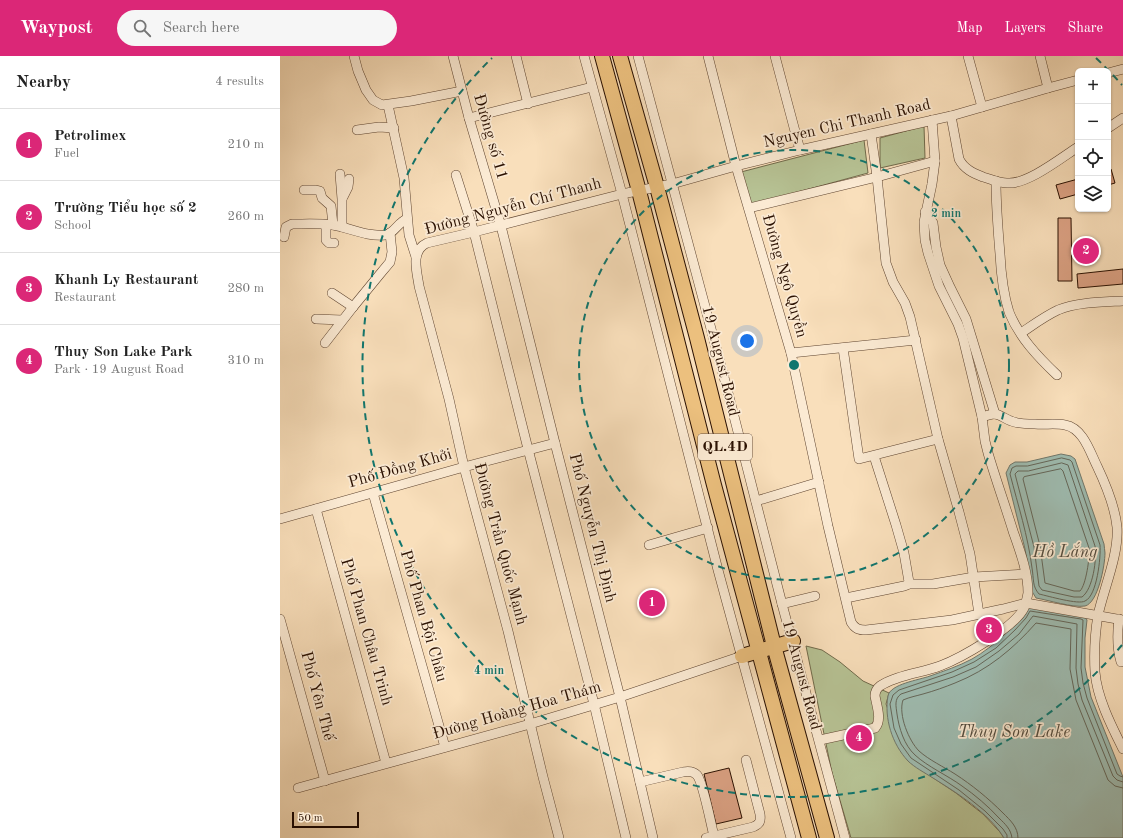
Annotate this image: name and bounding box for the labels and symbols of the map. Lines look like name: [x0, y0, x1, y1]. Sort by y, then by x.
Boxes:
street label: Đường số 11: [470, 92, 512, 182]
street label: Nguyen Chi Thanh Road: [762, 97, 932, 151]
street label: Đường Nguyễn Chí Thanh: [422, 173, 603, 238]
text: 2 min: [931, 208, 961, 220]
street label: Đường Ngô Quyền: [759, 212, 812, 340]
pin: 2: [1073, 236, 1099, 266]
street label: 19 August Road: [698, 304, 742, 418]
your location: [737, 331, 757, 351]
centre of rings: [787, 358, 801, 372]
road number: QL.4D: [698, 434, 752, 460]
street label: Phố Đồng Khởi: [346, 444, 454, 491]
street label: Phố Nguyễn Thị Định: [566, 451, 621, 604]
street label: Đường Trần Quốc Mạnh: [471, 460, 532, 627]
water label: Hồ Lắng: [1032, 542, 1097, 561]
street label: Phố Phan Bội Châu: [397, 548, 452, 684]
street label: Phố Phan Châu Trinh: [337, 556, 397, 708]
pin: 1: [639, 588, 665, 618]
pin: 3: [976, 615, 1002, 645]
street label: 19 August Road: [779, 618, 823, 732]
street label: Phố Yên Thế: [297, 649, 339, 744]
text: 4 min: [474, 665, 504, 677]
street label: Đường Hoàng Hoa Thám: [431, 679, 603, 743]
pin: 4: [846, 723, 872, 753]
water label: Thuy Son Lake: [958, 724, 1070, 741]
scale bar: [292, 810, 359, 829]

